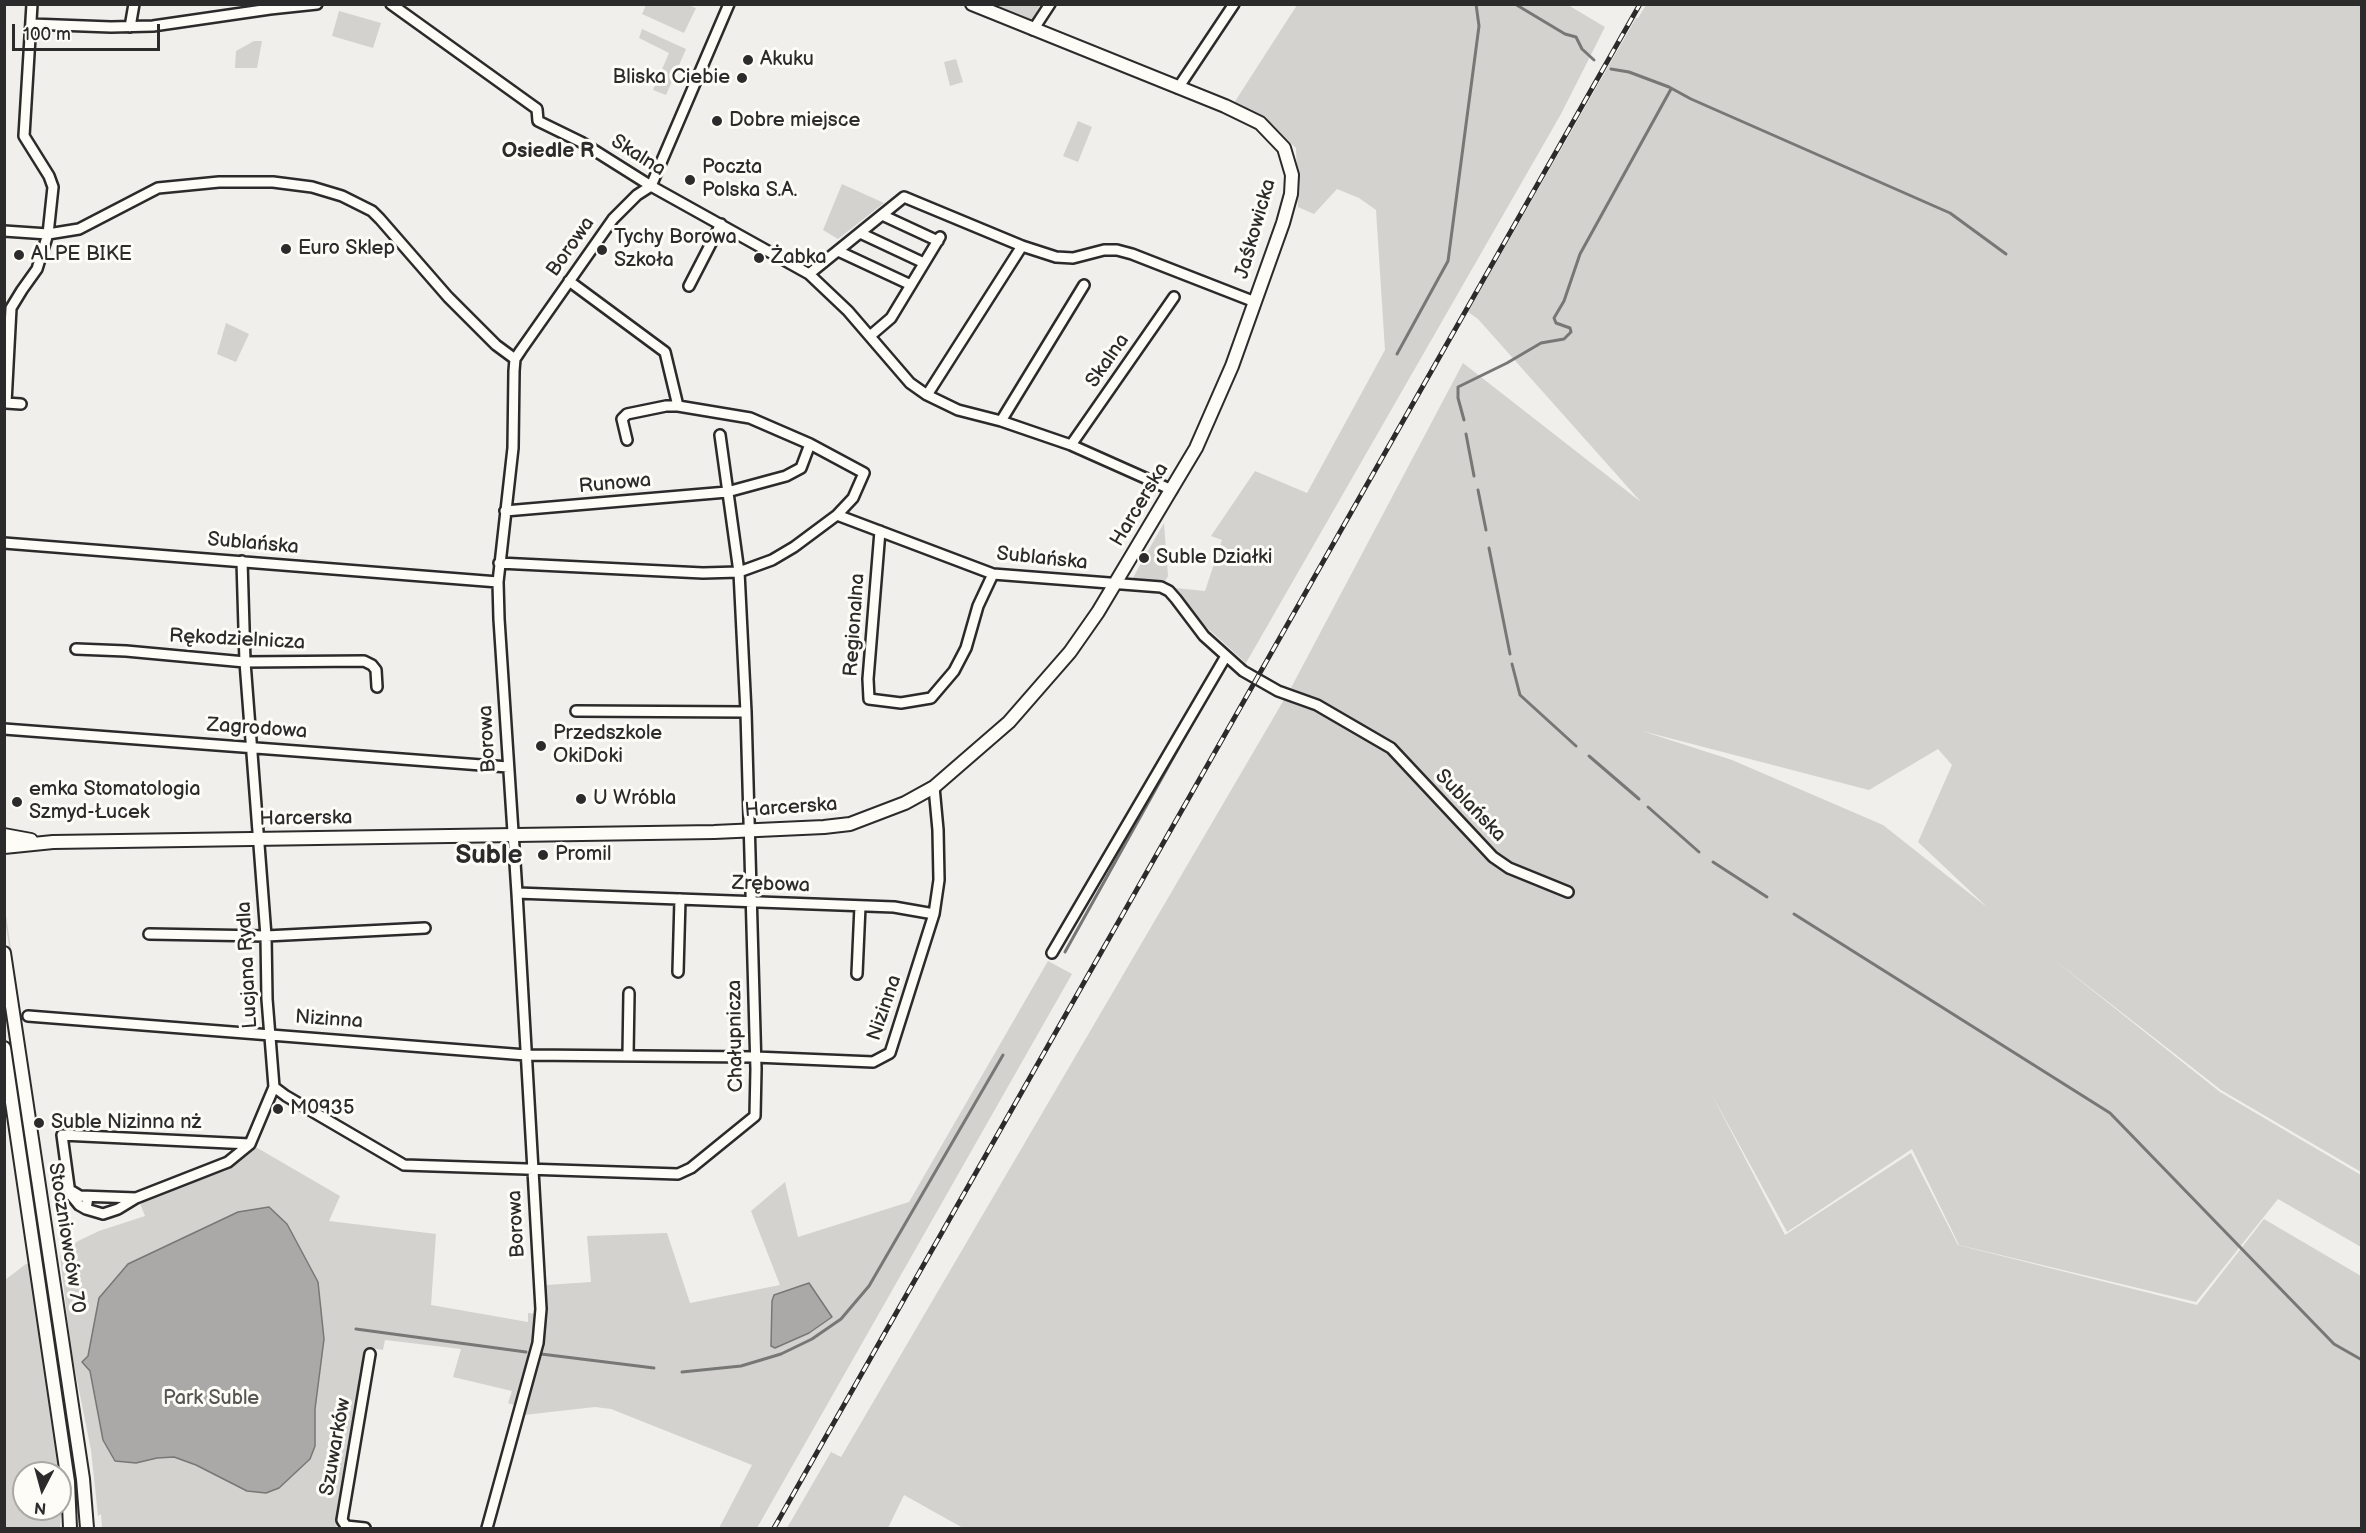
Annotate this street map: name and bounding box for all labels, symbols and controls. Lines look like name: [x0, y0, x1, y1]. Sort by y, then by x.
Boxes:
scale bar: [15, 12, 164, 50]
text: 100 m: [23, 24, 71, 45]
place label: Akuku: [760, 48, 814, 72]
marker: Akuku: [741, 53, 755, 67]
place label: Bliska Ciebie: [613, 66, 730, 90]
marker: Bliska Ciebie: [735, 71, 749, 85]
place label: Dobre miejsce: [729, 109, 860, 133]
marker: Dobre miejsce: [710, 114, 724, 128]
street label: Skalna: [606, 130, 670, 182]
district label: Osiedle R: [502, 139, 594, 165]
place label: Poczta Polska S.A.: [702, 156, 797, 203]
marker: Poczta Polska S.A.: [683, 173, 697, 187]
street label: Jaśkowicka: [1230, 176, 1282, 282]
street label: Borowa: [542, 212, 600, 282]
place label: Tychy Borowa Szkoła: [614, 226, 737, 273]
place label: Euro Sklep: [298, 237, 395, 261]
marker: Euro Sklep: [279, 242, 293, 256]
place label: ALPE BIKE: [31, 243, 132, 267]
marker: Tychy Borowa Szkoła: [595, 243, 609, 257]
place label: Żabka: [771, 246, 827, 270]
marker: ALPE BIKE: [12, 248, 26, 262]
marker: Żabka: [752, 251, 766, 265]
street label: Skalna: [1081, 330, 1135, 392]
street label: Harcerska: [1106, 459, 1174, 551]
street label: Runowa: [578, 469, 652, 499]
street label: Sublańska: [206, 528, 300, 560]
street label: Sublańska: [995, 542, 1089, 576]
place label: Suble Działki: [1156, 546, 1273, 570]
marker: Suble Działki: [1137, 551, 1151, 565]
street label: Regionalna: [839, 573, 871, 677]
street label: Rękodzielnicza: [168, 624, 306, 656]
street label: Borowa: [474, 705, 502, 773]
street label: Zagrodowa: [206, 714, 308, 744]
place label: Przedszkole OkiDoki: [553, 722, 662, 769]
marker: Przedszkole OkiDoki: [534, 739, 548, 753]
street label: Sublańska: [1430, 765, 1510, 847]
place label: emka Stomatologia Szmyd-Łucek: [29, 778, 201, 825]
place label: U Wróbla: [593, 787, 676, 811]
marker: U Wróbla: [574, 792, 588, 806]
street label: Harcerska: [744, 793, 838, 823]
marker: emka Stomatologia Szmyd-Łucek: [10, 795, 24, 809]
street label: Harcerska: [259, 806, 353, 832]
district label: Suble: [455, 840, 523, 872]
place label: Promil: [555, 843, 611, 867]
marker: Promil: [536, 848, 550, 862]
street label: Zrębowa: [732, 872, 810, 898]
street label: Lucjana Rydla: [233, 901, 263, 1029]
street label: Nizinna: [863, 972, 907, 1044]
street label: Chałupnicza: [723, 979, 749, 1093]
street label: Nizinna: [294, 1006, 364, 1034]
place label: M0935: [290, 1097, 354, 1121]
marker: M0935: [271, 1102, 285, 1116]
place label: Suble Nizinna nż: [51, 1111, 201, 1135]
marker: Suble Nizinna nż: [32, 1116, 46, 1130]
street label: Stoczniowców 70: [42, 1161, 90, 1315]
street label: Borowa: [503, 1190, 531, 1258]
park label: Park Suble: [163, 1387, 259, 1411]
street label: Szuwarków: [316, 1396, 356, 1498]
north arrow: [12, 1461, 72, 1521]
text: N: [33, 1497, 47, 1517]

